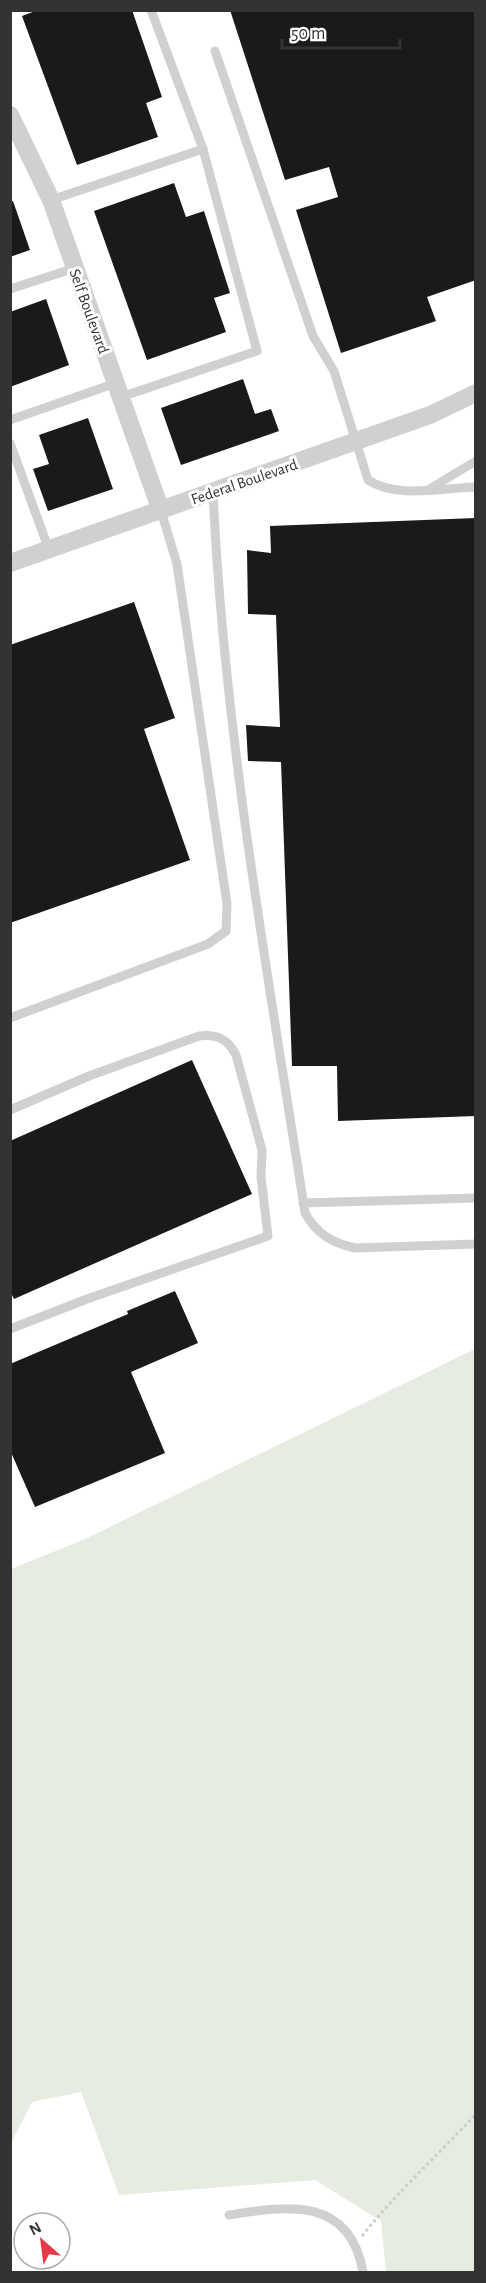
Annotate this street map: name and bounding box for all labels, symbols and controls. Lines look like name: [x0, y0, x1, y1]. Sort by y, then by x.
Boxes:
scale bar: [282, 12, 400, 50]
text: 50 m: [291, 25, 325, 43]
street label: Self Boulevard: [66, 267, 112, 356]
street label: Federal Boulevard: [189, 456, 300, 508]
north arrow: [12, 2211, 72, 2271]
text: N: [27, 2219, 44, 2238]

